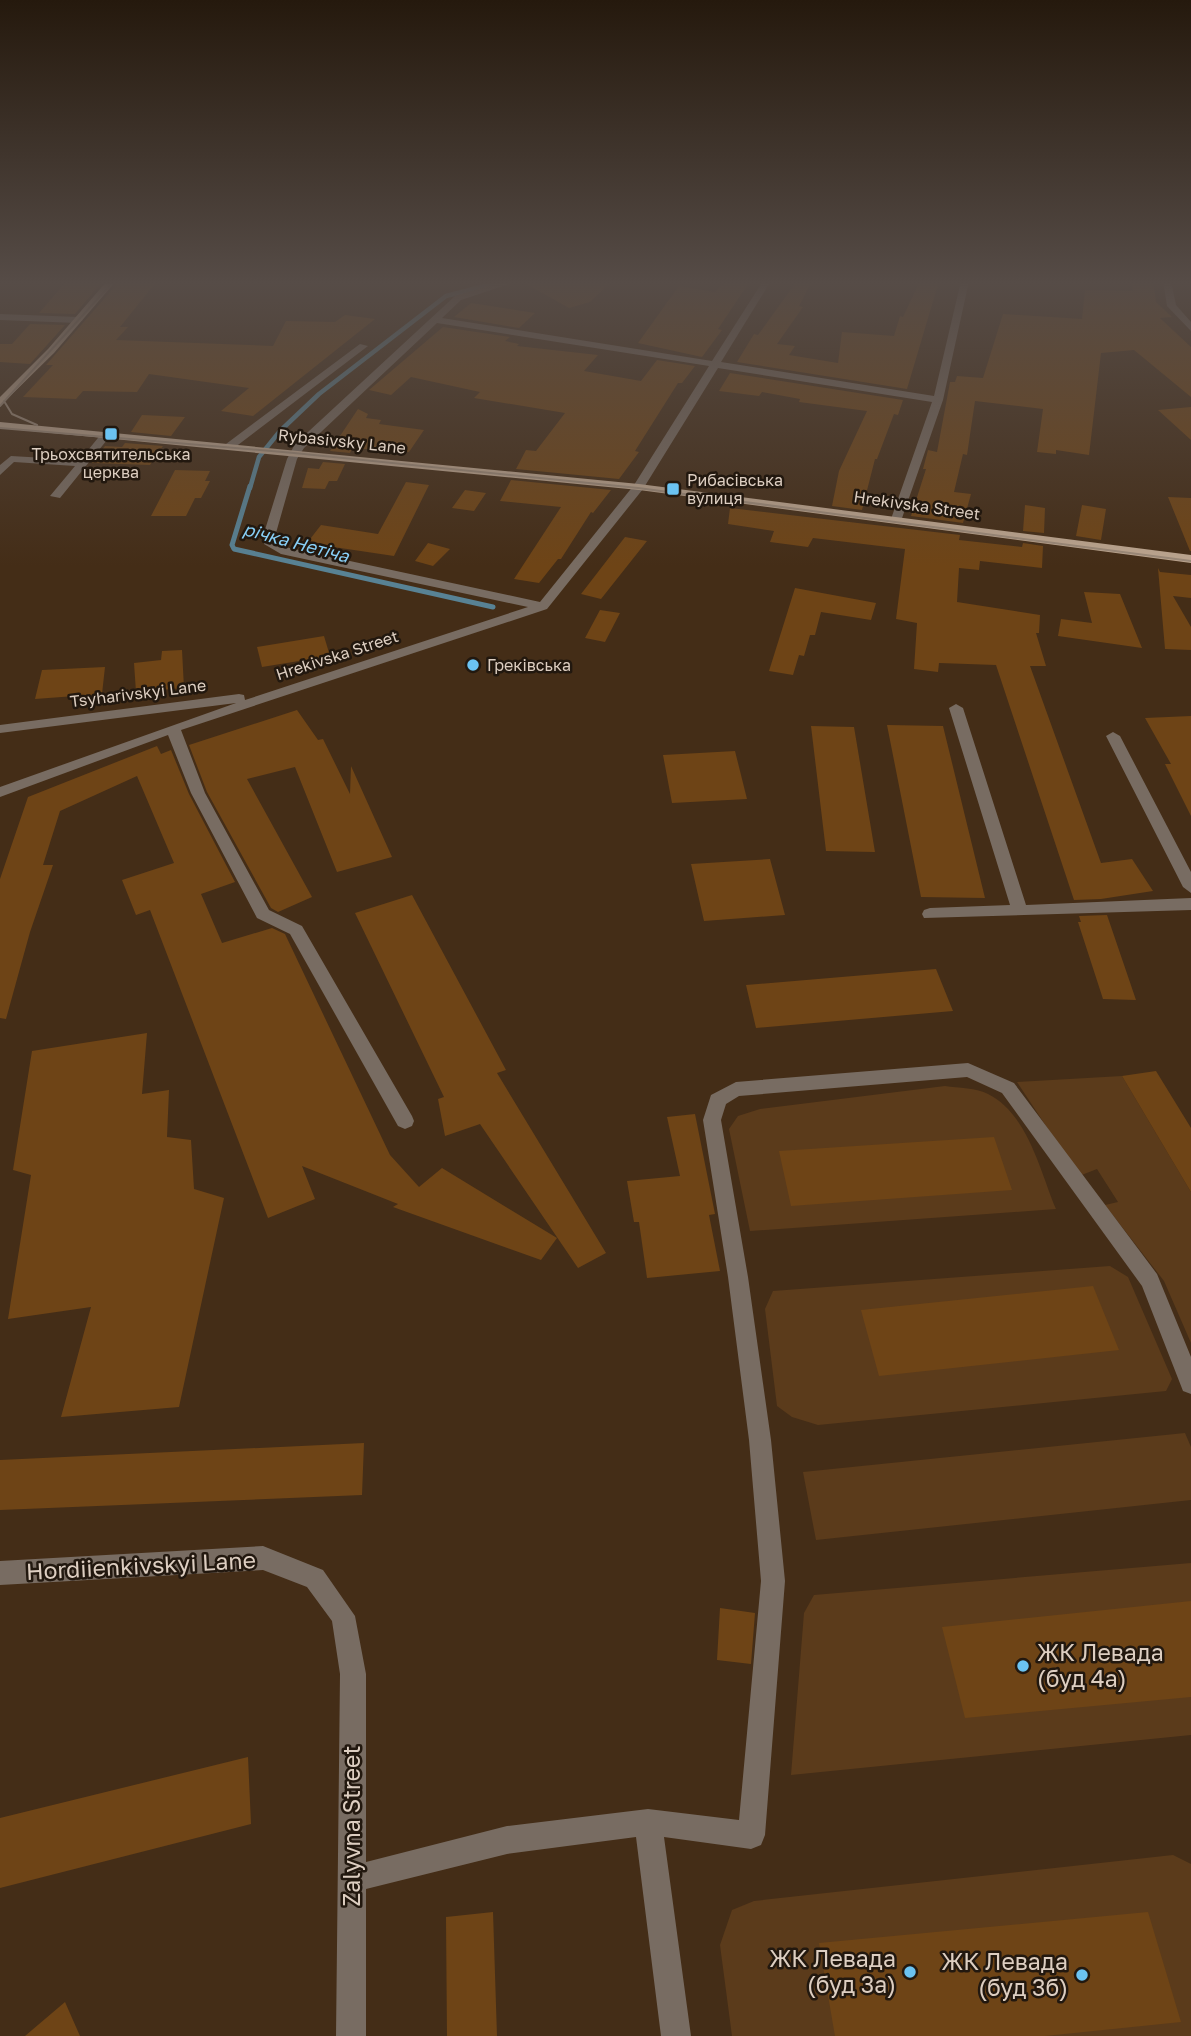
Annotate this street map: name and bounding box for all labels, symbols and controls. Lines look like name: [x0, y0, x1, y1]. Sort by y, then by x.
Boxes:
street label: Rybasivsky Lane: [277, 424, 407, 458]
marker: Трьохсвятительська церква: [103, 426, 119, 442]
place label: Трьохсвятительська церква: [31, 444, 191, 482]
place label: Рибасівська вулиця: [687, 470, 783, 508]
marker: Рибасівська вулиця: [665, 481, 681, 497]
street label: Hrekivska Street: [852, 486, 982, 524]
water label: річка Нетіча: [241, 517, 352, 567]
street label: Hrekivska Street: [273, 626, 401, 684]
place label: Греківська: [487, 655, 571, 675]
marker: Греківська: [465, 657, 481, 673]
street label: Tsyharivskyi Lane: [69, 675, 207, 711]
street label: Hordiienkivskyi Lane: [25, 1545, 257, 1585]
place label: ЖК Левада (буд 4а): [1037, 1638, 1164, 1692]
marker: ЖК Левада (буд 4а): [1015, 1658, 1031, 1674]
street label: Zalyvna Street: [337, 1745, 365, 1907]
place label: ЖК Левада (буд 3а): [769, 1944, 896, 1998]
place label: ЖК Левада (буд 3б): [941, 1947, 1068, 2001]
marker: ЖК Левада (буд 3а): [902, 1964, 918, 1980]
marker: ЖК Левада (буд 3б): [1074, 1967, 1090, 1983]

